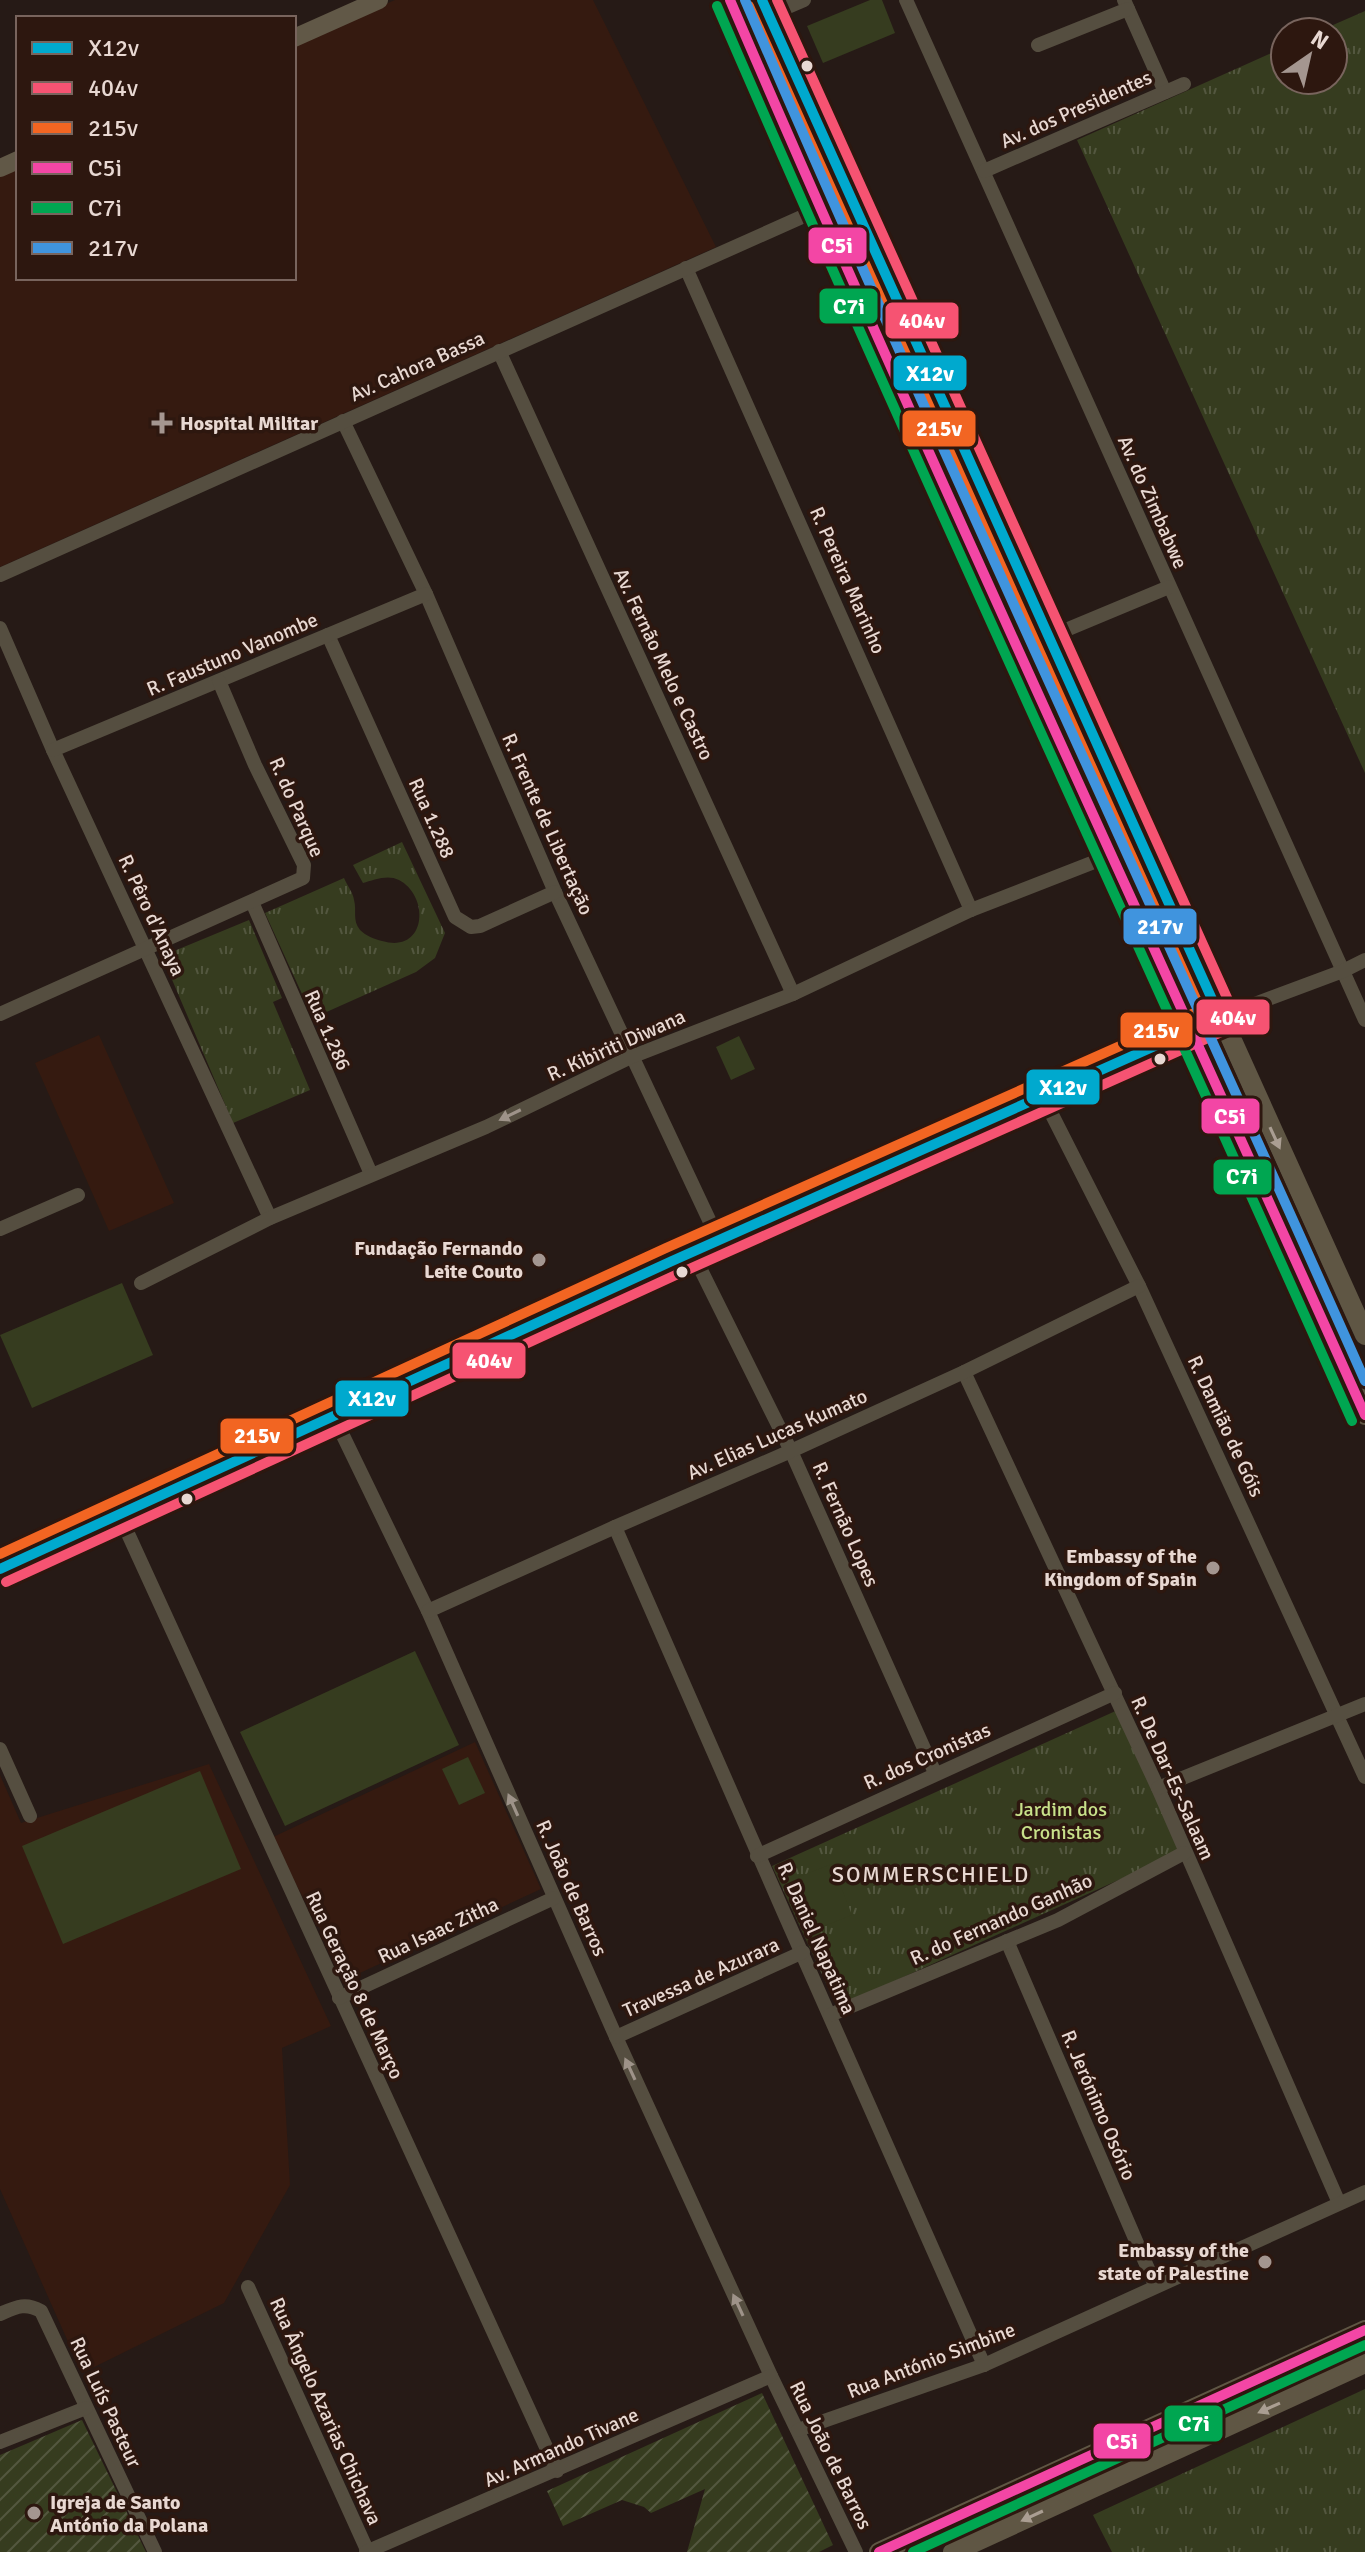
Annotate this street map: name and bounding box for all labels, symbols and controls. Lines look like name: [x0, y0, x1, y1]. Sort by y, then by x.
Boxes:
legend: [16, 16, 296, 280]
north arrow: [1269, 16, 1349, 96]
text: N: [1306, 24, 1334, 55]
text: X12v: [88, 33, 139, 63]
unlabelled marker: [799, 58, 815, 74]
street label: Av. dos Presidentes: [997, 65, 1156, 154]
text: 404v: [88, 73, 138, 103]
text: 215v: [88, 113, 138, 143]
text: C5i: [88, 153, 122, 183]
text: C7i: [88, 193, 122, 223]
line badge: C5i: [807, 226, 868, 265]
text: C5i: [821, 232, 853, 259]
text: 217v: [88, 233, 138, 263]
line badge: C7i: [818, 287, 879, 325]
text: C7i: [833, 293, 865, 320]
line badge: 404v: [884, 301, 960, 340]
text: 404v: [899, 307, 946, 334]
street label: Av. Cahora Bassa: [346, 326, 488, 407]
line badge: X12v: [892, 354, 968, 392]
text: X12v: [906, 360, 954, 387]
line badge: 215v: [901, 409, 977, 448]
place label: Hospital Militar: [180, 411, 318, 436]
marker: Hospital Militar: [151, 412, 173, 434]
text: 215v: [916, 415, 963, 442]
street label: Av. do Zimbabwe: [1112, 432, 1193, 573]
street label: R. Pereira Marinho: [804, 503, 891, 658]
street label: Av. Fernão Melo e Castro: [608, 564, 719, 764]
street label: R. Faustuno Vanombe: [143, 607, 322, 702]
street label: R. Frente de Libertação: [496, 729, 599, 919]
street label: R. do Parque: [263, 753, 330, 861]
street label: Rua 1.288: [403, 774, 460, 862]
street label: R. Pêro d'Anaya: [112, 850, 191, 980]
line badge: 217v: [1122, 907, 1198, 946]
text: 217v: [1137, 913, 1184, 940]
street label: Rua 1.286: [299, 986, 356, 1074]
line badge: 404v: [1195, 998, 1271, 1036]
street label: R. Kibiriti Diwana: [543, 1004, 689, 1087]
text: 404v: [1210, 1004, 1257, 1031]
line badge: 215v: [1119, 1011, 1194, 1049]
text: 215v: [1133, 1017, 1180, 1044]
unlabelled marker: [1152, 1051, 1168, 1067]
line badge: X12v: [1025, 1068, 1101, 1106]
text: X12v: [1039, 1074, 1087, 1101]
line badge: C5i: [1200, 1097, 1261, 1135]
text: C5i: [1214, 1103, 1246, 1130]
one-way arrow: [499, 1108, 522, 1122]
one-way arrow: [1268, 1127, 1282, 1150]
line badge: C7i: [1212, 1158, 1273, 1196]
text: C7i: [1226, 1163, 1258, 1190]
place label: Fundação Fernando Leite Couto: [354, 1236, 523, 1284]
marker: Fundação Fernando Leite Couto: [530, 1251, 548, 1269]
unlabelled marker: [674, 1264, 690, 1280]
line badge: 404v: [451, 1341, 527, 1380]
text: 404v: [466, 1347, 513, 1374]
street label: R. Damião de Góis: [1182, 1351, 1269, 1501]
line badge: X12v: [334, 1379, 410, 1418]
street label: Av. Elias Lucas Kumato: [683, 1383, 871, 1485]
text: X12v: [348, 1385, 396, 1412]
line badge: 215v: [219, 1417, 295, 1455]
text: 215v: [234, 1422, 281, 1449]
street label: R. Fernão Lopes: [807, 1458, 884, 1591]
unlabelled marker: [179, 1491, 195, 1507]
place label: Embassy of the Kingdom of Spain: [1044, 1544, 1197, 1592]
marker: Embassy of the Kingdom of Spain: [1204, 1559, 1222, 1577]
street label: R. De Dar-Es-Salaam: [1125, 1692, 1220, 1864]
street label: R. dos Cronistas: [860, 1717, 995, 1796]
one-way arrow: [507, 1793, 520, 1817]
park label: Jardim dos Cronistas: [1015, 1797, 1107, 1845]
street label: R. João de Barros: [530, 1816, 613, 1960]
street label: R. Daniel Napatima: [772, 1858, 861, 2018]
district label: SOMMERSCHIELD: [832, 1861, 1030, 1888]
street label: R. do Fernando Ganhão: [906, 1868, 1096, 1971]
street label: Rua Geração 8 de Março: [300, 1887, 409, 2083]
street label: Rua Isaac Zitha: [374, 1892, 503, 1969]
street label: Travessa de Azurara: [619, 1932, 783, 2023]
street label: R. Jerónimo Osório: [1056, 2026, 1141, 2184]
one-way arrow: [624, 2057, 637, 2080]
place label: Embassy of the state of Palestine: [1098, 2238, 1249, 2286]
marker: Embassy of the state of Palestine: [1256, 2253, 1274, 2271]
street label: Rua Ângelo Azarias Chichava: [264, 2293, 387, 2529]
one-way arrow: [731, 2293, 745, 2317]
street label: Rua António Simbine: [844, 2317, 1019, 2404]
street label: Rua Luís Pasteur: [64, 2333, 147, 2472]
street label: Rua João de Barros: [784, 2377, 877, 2534]
one-way arrow: [1257, 2401, 1281, 2414]
street label: Av. Armando Tivane: [480, 2402, 642, 2493]
line badge: C7i: [1163, 2404, 1224, 2443]
text: C7i: [1178, 2410, 1210, 2437]
line badge: C5i: [1092, 2422, 1152, 2460]
text: C5i: [1106, 2428, 1138, 2455]
place label: Igreja de Santo António da Polana: [50, 2490, 208, 2538]
marker: Igreja de Santo António da Polana: [25, 2504, 43, 2522]
one-way arrow: [1021, 2509, 1044, 2522]

